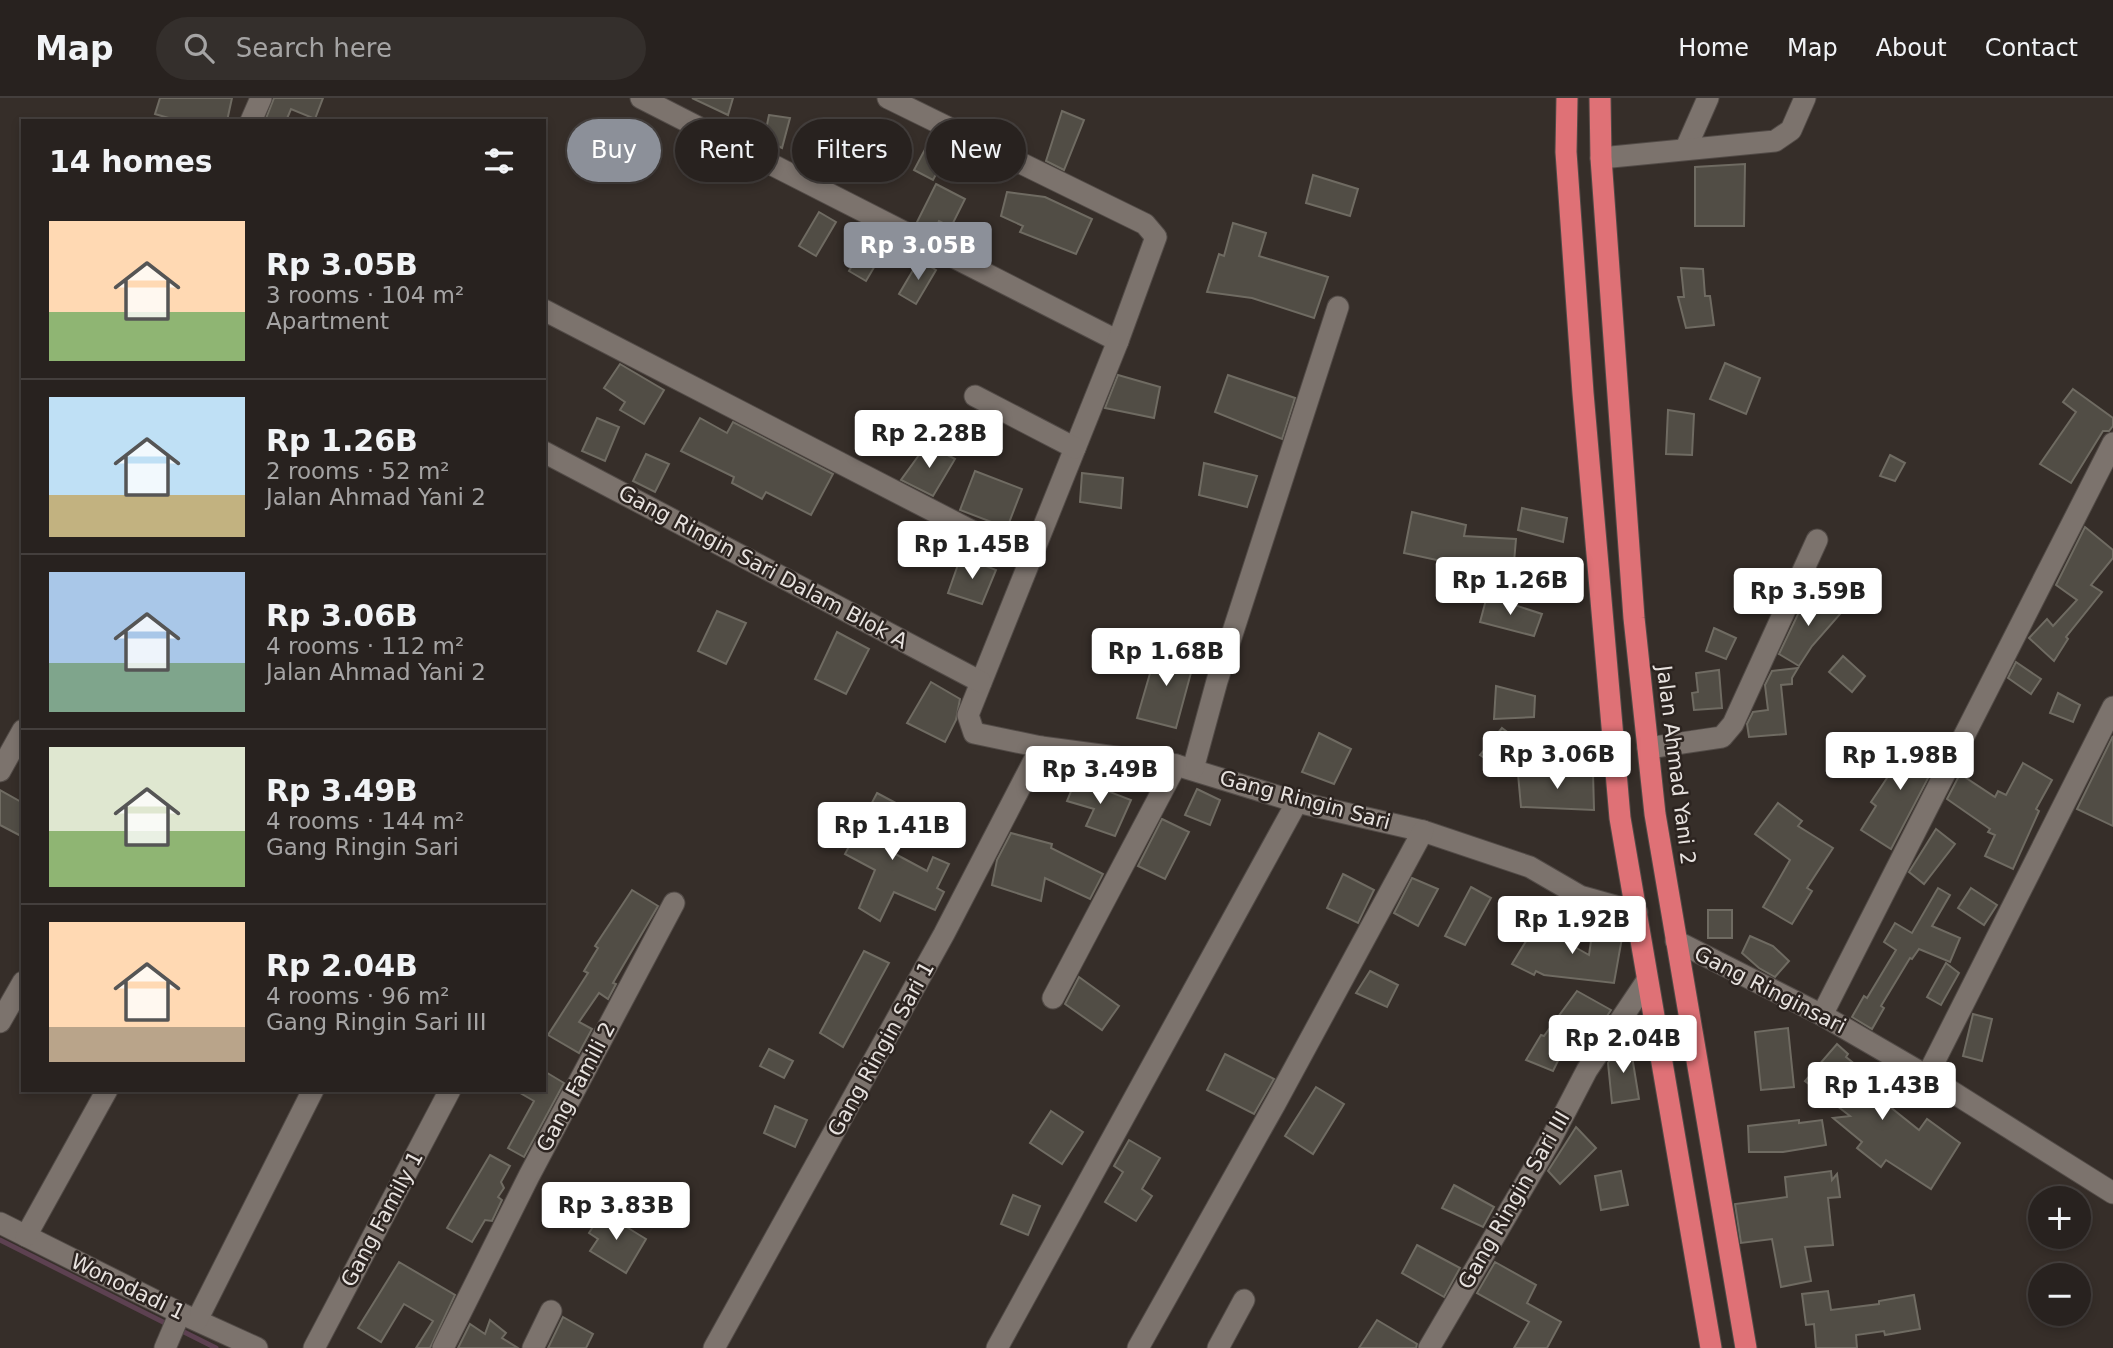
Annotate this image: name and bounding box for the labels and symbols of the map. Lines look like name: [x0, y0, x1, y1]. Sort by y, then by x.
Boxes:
pin: Rp 3.05B: [846, 222, 990, 282]
pin: Rp 2.28B: [857, 410, 1001, 470]
street label: Gang Ringin Sari Dalam Blok A: [614, 480, 912, 654]
pin: Rp 1.45B: [900, 522, 1044, 581]
pin: Rp 1.26B: [1438, 558, 1582, 617]
pin: Rp 3.59B: [1736, 568, 1880, 628]
pin: Rp 1.68B: [1094, 628, 1238, 688]
street label: Jalan Ahmad Yani 2: [1652, 662, 1700, 866]
pin: Rp 3.06B: [1485, 732, 1629, 791]
pin: Rp 1.98B: [1828, 732, 1972, 792]
pin: Rp 3.49B: [1028, 746, 1172, 806]
street label: Gang Ringin Sari: [1217, 766, 1393, 834]
pin: Rp 1.41B: [820, 802, 964, 862]
pin: Rp 1.92B: [1500, 896, 1644, 956]
street label: Gang Ringinsari: [1690, 941, 1850, 1039]
street label: Gang Ringin Sari 1: [823, 957, 939, 1141]
pin: Rp 2.04B: [1551, 1016, 1695, 1075]
street label: Gang Famili 2: [532, 1018, 620, 1156]
pin: Rp 1.43B: [1810, 1062, 1954, 1122]
street label: Gang Ringin Sari III: [1453, 1107, 1575, 1293]
street label: Gang Family 1: [336, 1147, 428, 1291]
pin: Rp 3.83B: [544, 1182, 688, 1242]
street label: Wonodadi 1: [67, 1249, 189, 1325]

